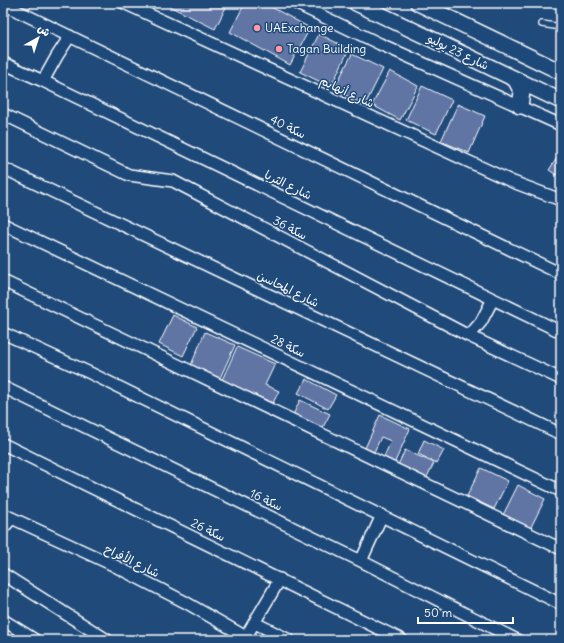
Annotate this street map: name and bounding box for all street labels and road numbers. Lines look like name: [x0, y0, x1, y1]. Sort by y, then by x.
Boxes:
street label: شارع 23 يوليو: [423, 30, 491, 75]
street label: شارع أنهايم: [317, 72, 377, 112]
street label: سكة 40: [268, 112, 308, 142]
street label: شارع الثريا: [261, 167, 314, 204]
street label: سكة 36: [271, 212, 310, 243]
street label: شارع المحاسن: [254, 267, 322, 312]
street label: سكة 28: [269, 331, 308, 360]
street label: سكة 16: [247, 485, 285, 514]
street label: سكة 26: [189, 515, 228, 544]
street label: شارع الأفراح: [101, 541, 162, 582]

